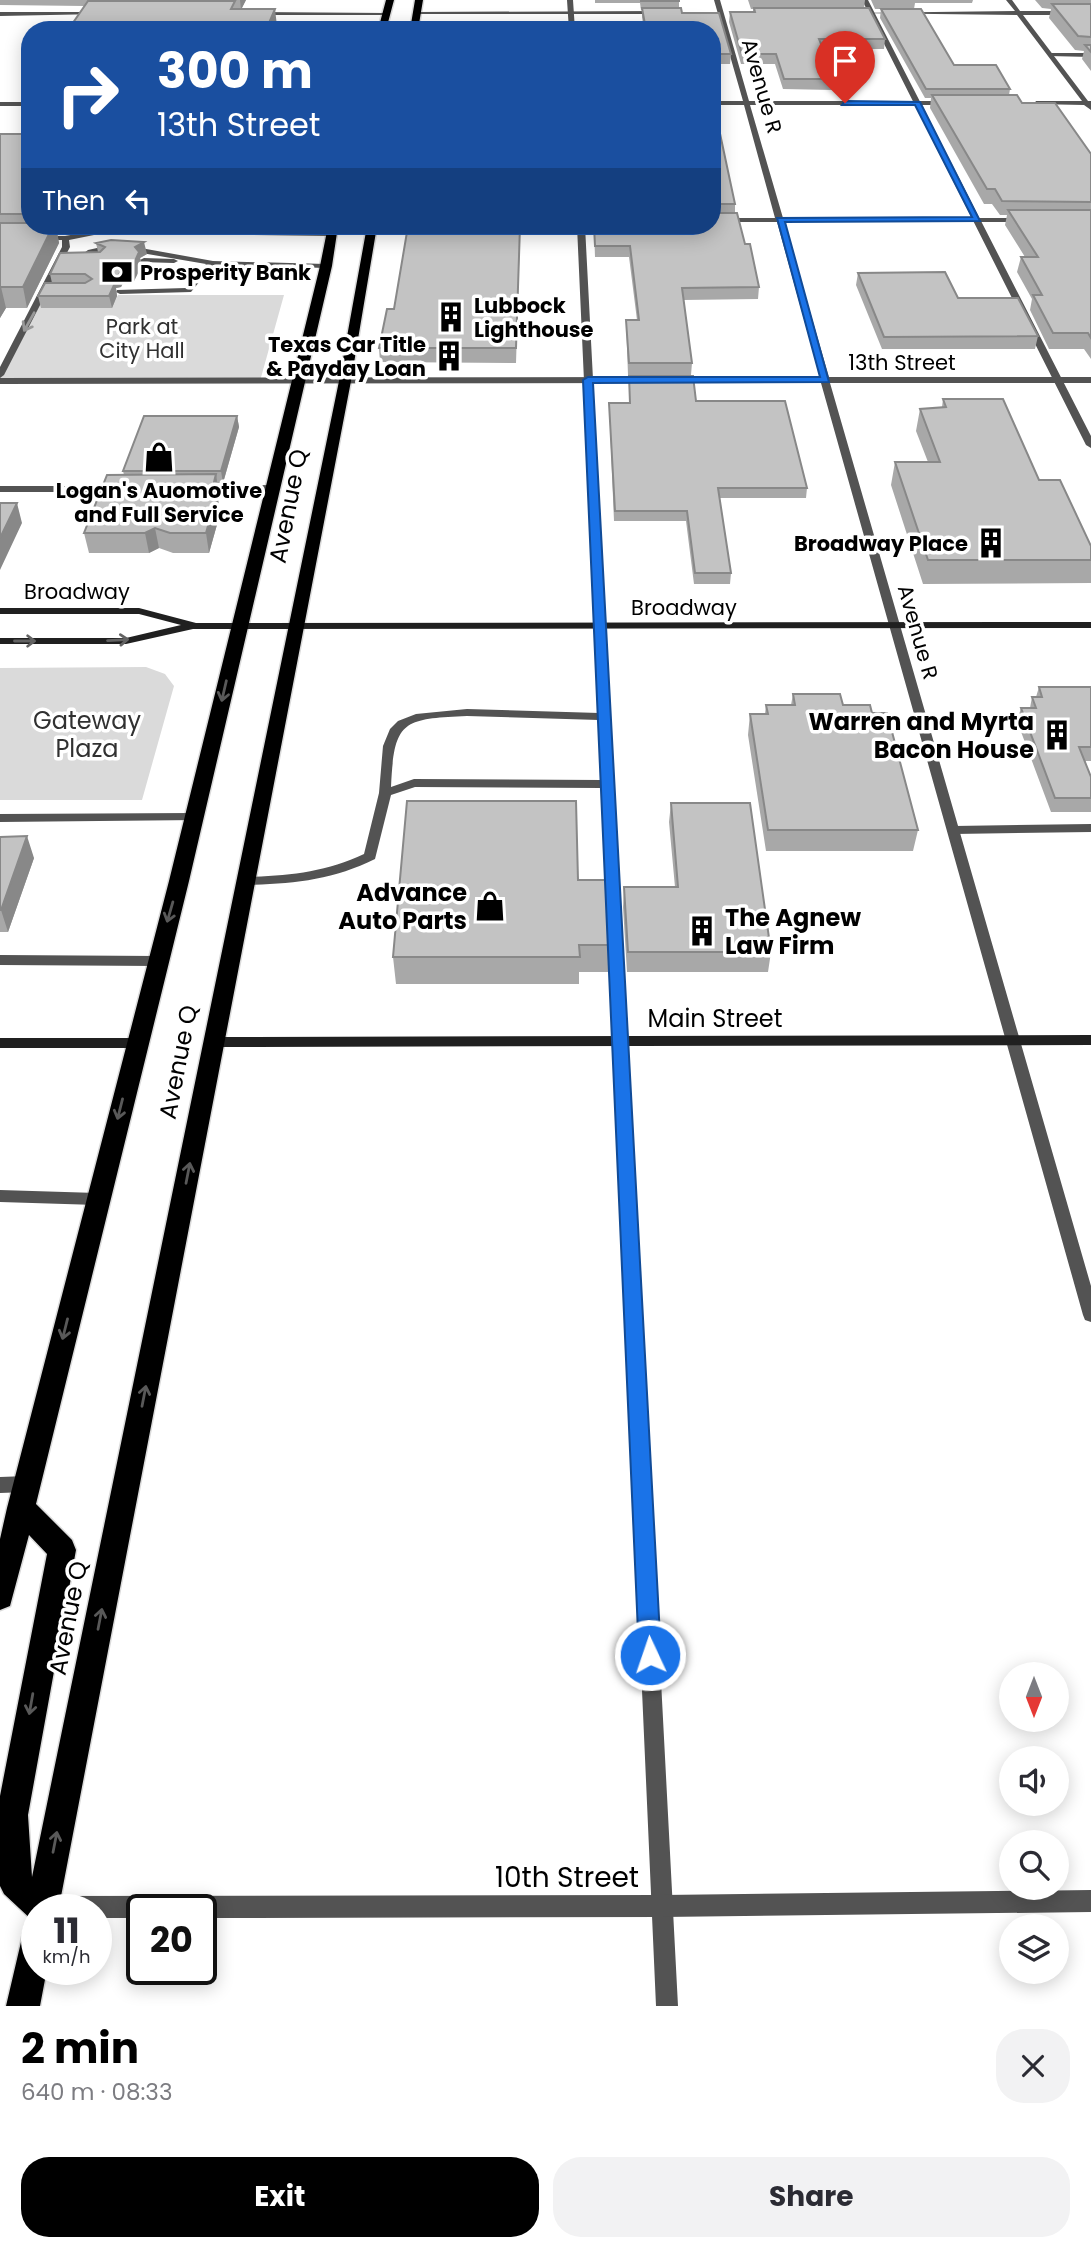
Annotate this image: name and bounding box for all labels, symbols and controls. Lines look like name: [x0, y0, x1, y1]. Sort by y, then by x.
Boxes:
pin: [815, 31, 875, 103]
street label: Avenue R: [735, 35, 789, 137]
text: 300 m: [157, 37, 313, 105]
icon: arrive: [826, 42, 864, 80]
icon: right: [42, 49, 133, 140]
text: 13th Street: [157, 102, 320, 147]
icon: left: [119, 182, 157, 220]
text: Then: [42, 183, 105, 219]
bank icon: Prosperity Bank: [100, 255, 134, 289]
place label: Prosperity Bank: [140, 258, 311, 287]
place label: Lubbock Lighthouse: [474, 291, 594, 344]
building icon: Lubbock Lighthouse: [434, 300, 468, 334]
one-way arrow: [22, 311, 36, 331]
park label: Park at City Hall: [99, 312, 185, 365]
place label: Texas Car Title & Payday Loan: [266, 330, 426, 383]
building icon: Texas Car Title & Payday Loan: [432, 339, 466, 373]
street label: 13th Street: [848, 348, 956, 377]
shop icon: Logan's Auomotive and Full Service: [142, 440, 176, 474]
street label: Avenue Q: [261, 446, 315, 566]
place label: Logan's Auomotive and Full Service: [56, 476, 262, 529]
building icon: Broadway Place: [974, 526, 1008, 560]
place label: Broadway Place: [794, 529, 968, 558]
street label: Broadway: [24, 577, 130, 606]
street label: Avenue R: [891, 581, 945, 683]
street label: Broadway: [631, 593, 737, 622]
one-way arrow: [13, 634, 36, 648]
one-way arrow: [107, 634, 130, 647]
one-way arrow: [217, 679, 230, 702]
park label: Gateway Plaza: [33, 704, 141, 765]
place label: Warren and Myrta Bacon House: [808, 705, 1034, 766]
building icon: Warren and Myrta Bacon House: [1040, 718, 1074, 752]
place label: Advance Auto Parts: [338, 876, 467, 937]
shop icon: Advance Auto Parts: [473, 889, 507, 923]
one-way arrow: [163, 901, 176, 923]
place label: The Agnew Law Firm: [725, 901, 861, 962]
building icon: The Agnew Law Firm: [685, 914, 719, 948]
street label: Avenue Q: [151, 1002, 205, 1122]
street label: Main Street: [648, 1002, 782, 1035]
one-way arrow: [113, 1097, 126, 1120]
one-way arrow: [181, 1162, 195, 1185]
one-way arrow: [58, 1317, 71, 1340]
one-way arrow: [137, 1385, 151, 1408]
street label: Avenue Q: [41, 1558, 95, 1678]
one-way arrow: [93, 1608, 107, 1631]
position arrow: [613, 1618, 687, 1692]
north arrow: [999, 1662, 1069, 1732]
map controls: [999, 1662, 1069, 1984]
one-way arrow: [24, 1693, 37, 1715]
button: sound: [999, 1746, 1069, 1816]
button: search: [999, 1830, 1069, 1900]
one-way arrow: [49, 1831, 63, 1854]
street label: 10th Street: [495, 1858, 639, 1897]
speed limit sign: 20: [126, 1894, 217, 1985]
text: 11: [53, 1906, 80, 1955]
button: layers: [999, 1914, 1069, 1984]
text: km/h: [43, 1944, 90, 1969]
text: 2 min: [21, 2019, 139, 2078]
button: close: [996, 2029, 1070, 2103]
text: 640 m · 08:33: [21, 2076, 172, 2108]
button: Exit: [21, 2157, 539, 2237]
button: Share: [553, 2157, 1070, 2237]

